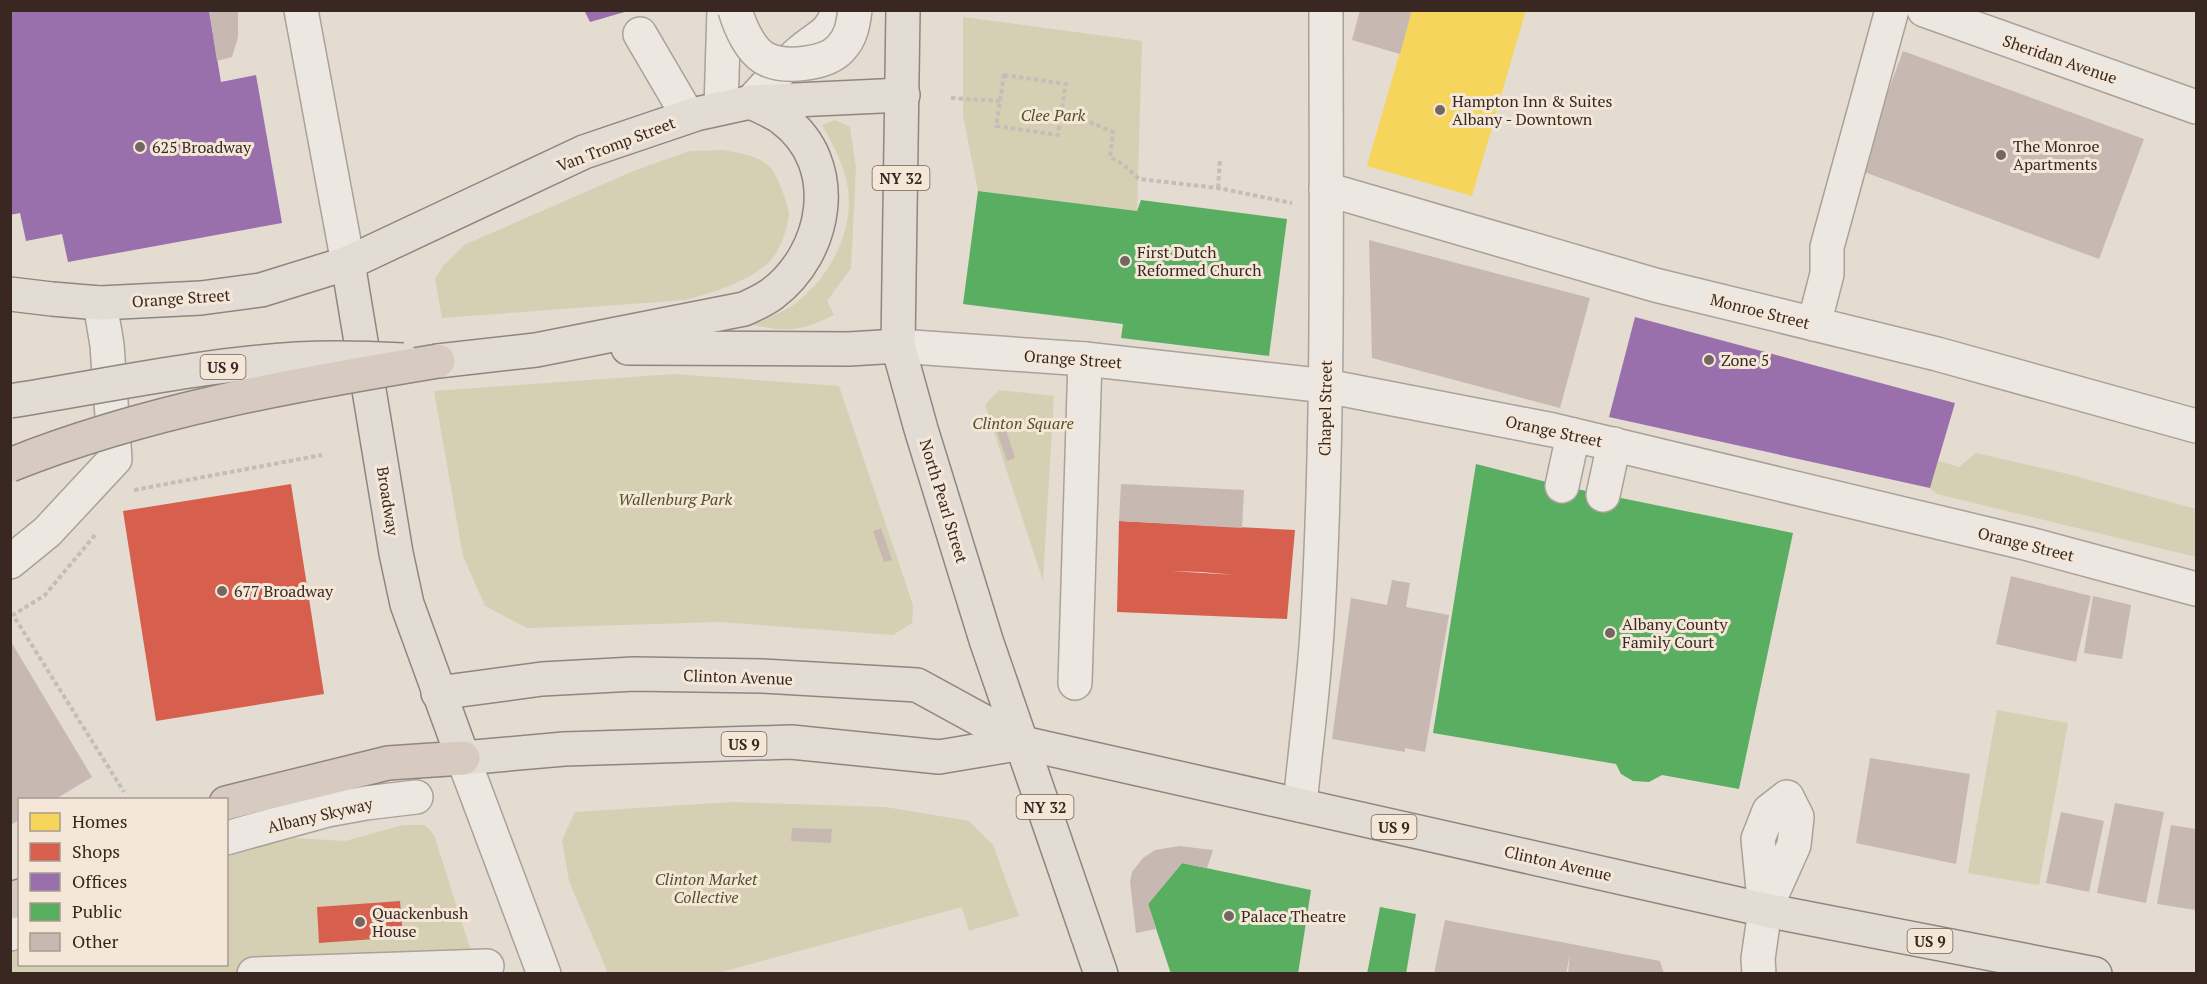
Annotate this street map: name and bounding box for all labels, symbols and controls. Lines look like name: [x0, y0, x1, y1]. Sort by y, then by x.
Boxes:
street label: Sheridan Avenue: [2000, 29, 2120, 89]
place label: Hampton Inn & Suites Albany - Downtown: [1452, 90, 1612, 130]
marker: Hampton Inn & Suites Albany - Downtown: [1433, 103, 1447, 117]
park label: Clee Park: [1021, 104, 1086, 126]
street label: Van Tromp Street: [554, 111, 678, 177]
place label: The Monroe Apartments: [2013, 135, 2100, 175]
place label: 625 Broadway: [152, 136, 252, 158]
marker: 625 Broadway: [133, 140, 147, 154]
marker: The Monroe Apartments: [1994, 148, 2008, 162]
road number: NY 32: [872, 166, 930, 190]
place label: First Dutch Reformed Church: [1137, 241, 1262, 281]
marker: First Dutch Reformed Church: [1118, 254, 1132, 268]
street label: Orange Street: [131, 284, 231, 312]
street label: Monroe Street: [1708, 288, 1812, 334]
street label: Orange Street: [1023, 345, 1123, 373]
place label: Zone 5: [1721, 349, 1769, 371]
marker: Zone 5: [1702, 353, 1716, 367]
road number: US 9: [200, 355, 246, 379]
street label: Chapel Street: [1313, 360, 1337, 456]
street label: Orange Street: [1503, 410, 1605, 452]
park label: Clinton Square: [972, 412, 1074, 434]
street label: North Pearl Street: [915, 436, 973, 566]
street label: Broadway: [372, 465, 404, 538]
park label: Wallenburg Park: [618, 488, 732, 510]
street label: Orange Street: [1975, 521, 2077, 567]
place label: 677 Broadway: [234, 580, 334, 602]
marker: 677 Broadway: [215, 584, 229, 598]
place label: Albany County Family Court: [1622, 613, 1728, 653]
marker: Albany County Family Court: [1603, 626, 1617, 640]
street label: Clinton Avenue: [683, 664, 793, 690]
road number: US 9: [722, 732, 766, 756]
street label: Albany Skyway: [265, 792, 376, 838]
road number: NY 32: [1016, 795, 1074, 819]
legend: [18, 798, 228, 966]
text: Homes: [72, 809, 127, 833]
road number: US 9: [1372, 815, 1416, 839]
text: Shops: [72, 839, 120, 863]
street label: Clinton Avenue: [1502, 840, 1614, 886]
park label: Clinton Market Collective: [655, 868, 758, 908]
text: Offices: [72, 869, 127, 893]
text: Public: [72, 899, 122, 923]
place label: Quackenbush House: [372, 902, 469, 942]
place label: Palace Theatre: [1241, 905, 1346, 927]
marker: Palace Theatre: [1222, 909, 1236, 923]
marker: Quackenbush House: [353, 915, 367, 929]
text: Other: [72, 929, 119, 953]
road number: US 9: [1908, 929, 1952, 953]

